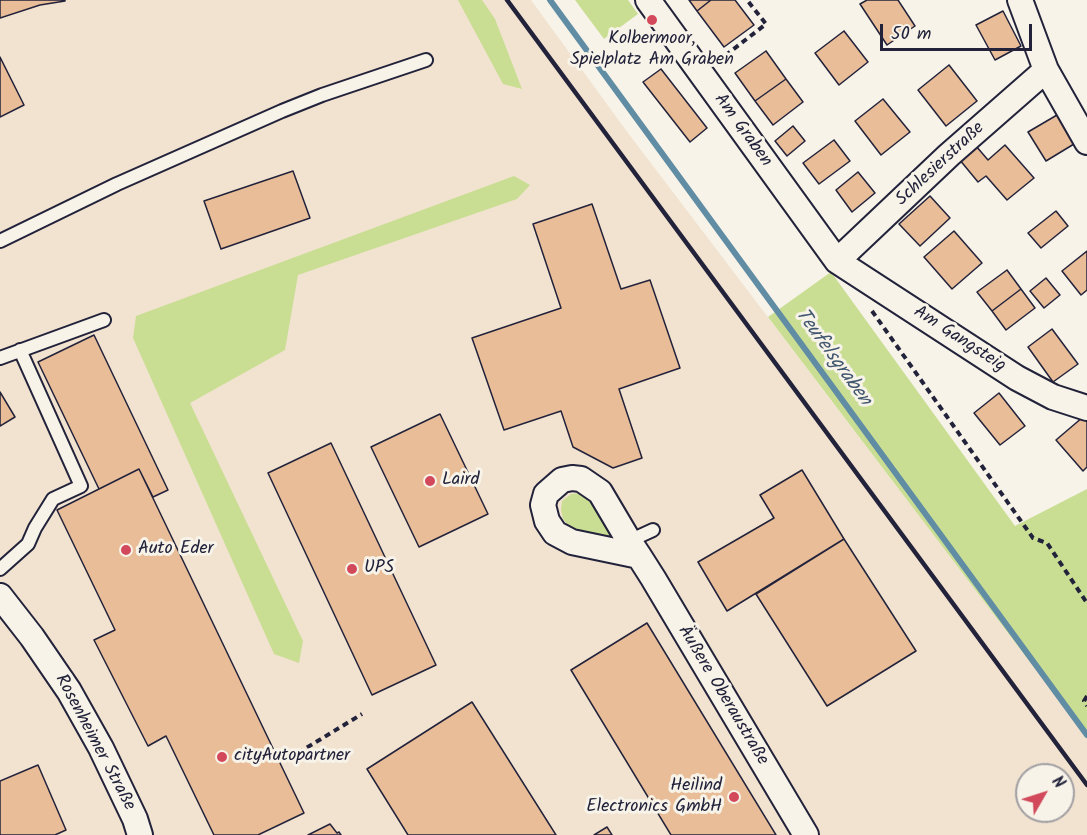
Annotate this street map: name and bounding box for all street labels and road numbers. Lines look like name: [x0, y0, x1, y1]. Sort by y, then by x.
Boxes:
street label: Am Graben: [708, 90, 776, 172]
street label: Schlesierstraße: [892, 118, 990, 212]
street label: Am Gangsteig: [909, 302, 1009, 378]
street label: Äußere Oberaustraße: [672, 622, 772, 770]
street label: Rosenheimer Straße: [49, 671, 139, 815]

